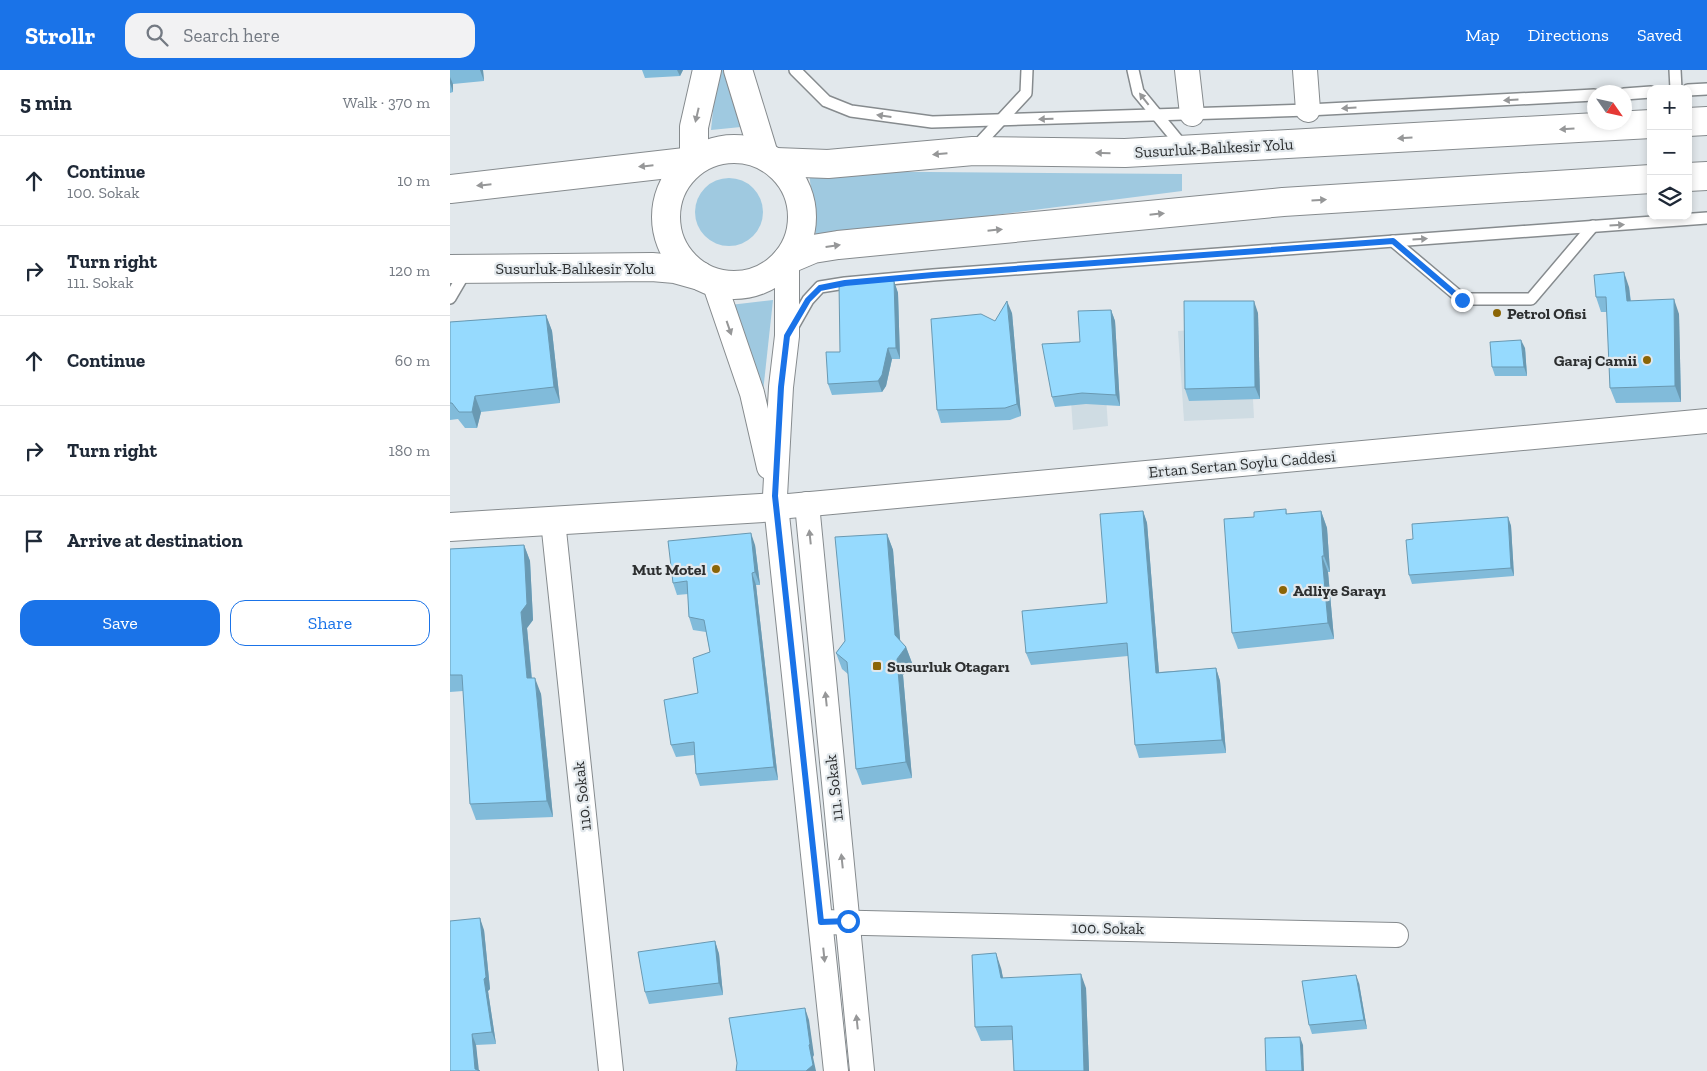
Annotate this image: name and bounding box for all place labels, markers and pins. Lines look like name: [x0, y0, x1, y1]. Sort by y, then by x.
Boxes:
place label: Petrol Ofisi: [1507, 304, 1587, 323]
marker: Petrol Ofisi: [1491, 307, 1503, 319]
place label: Garaj Camii: [1554, 351, 1637, 370]
marker: Garaj Camii: [1641, 354, 1653, 366]
place label: Mut Motel: [632, 560, 706, 579]
marker: Mut Motel: [710, 563, 722, 575]
place label: Adliye Sarayı: [1293, 581, 1386, 600]
marker: Adliye Sarayı: [1277, 584, 1289, 596]
place label: Susurluk Otagarı: [887, 657, 1010, 676]
marker: Susurluk Otagarı: [871, 660, 883, 672]

